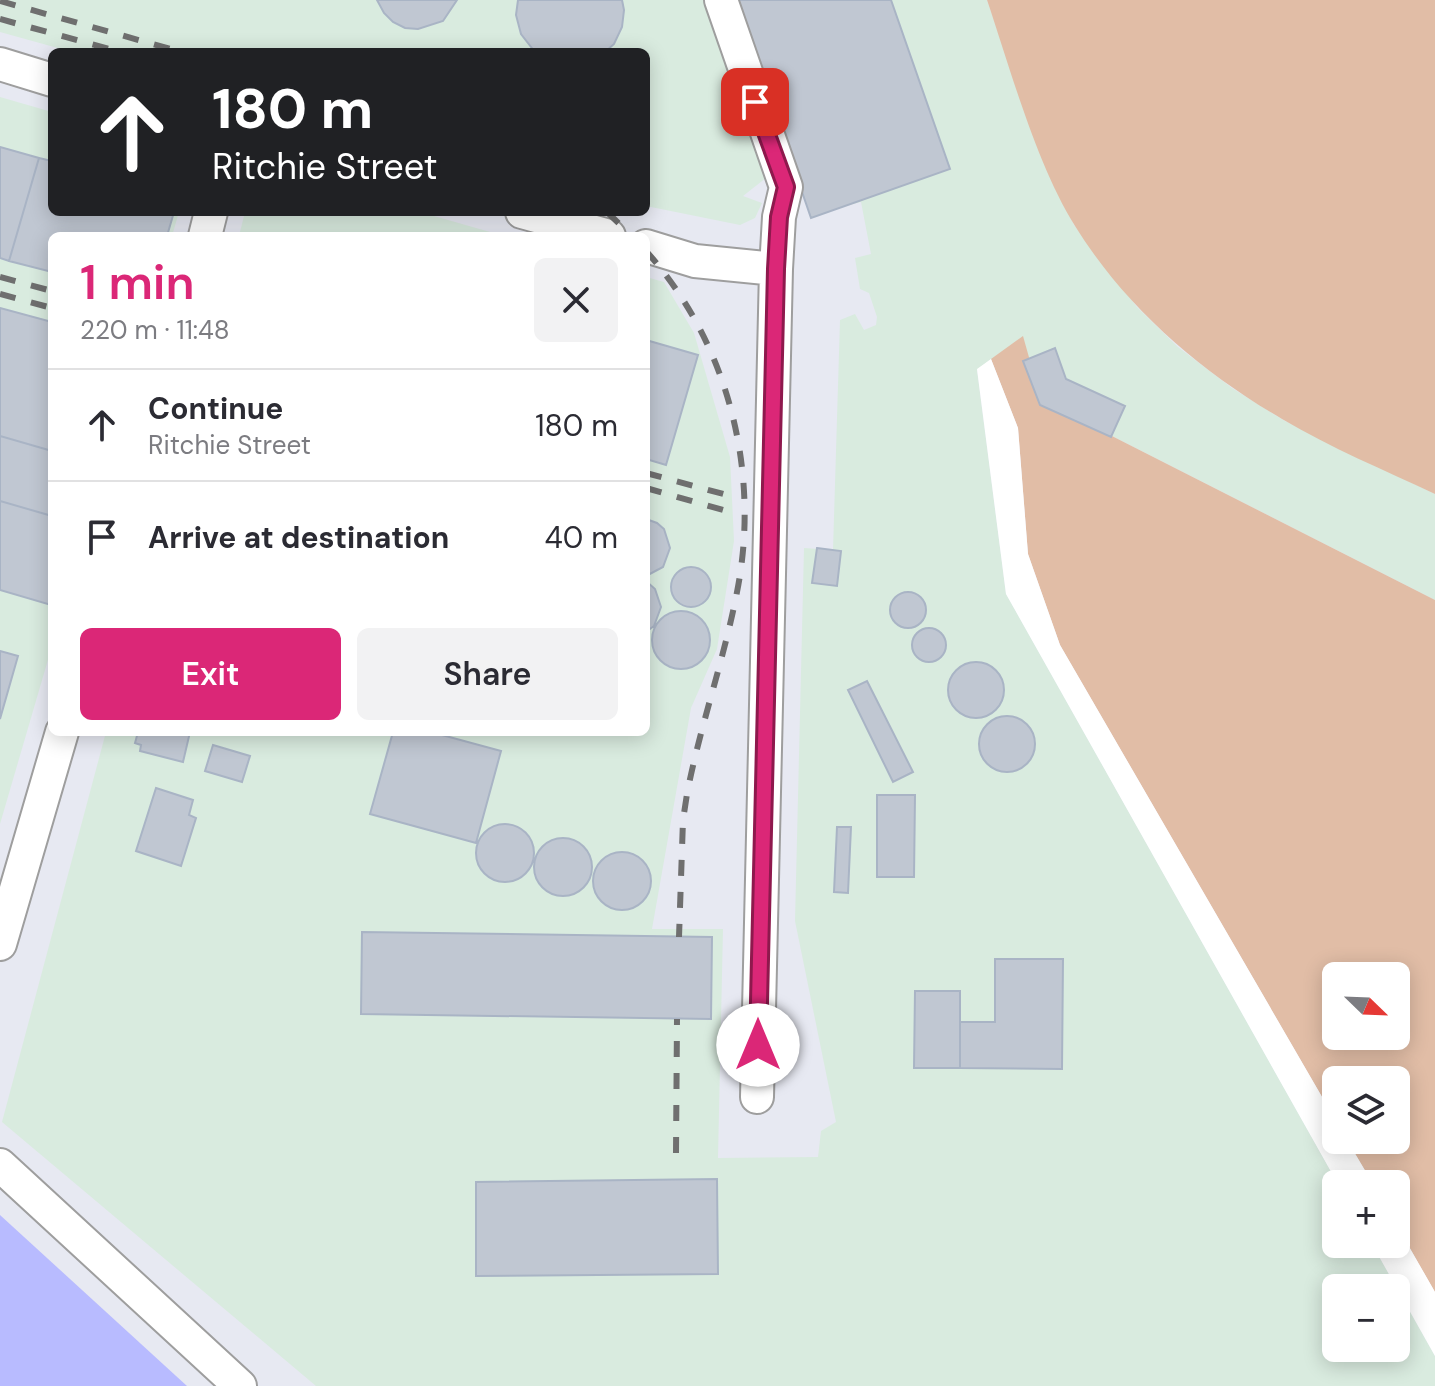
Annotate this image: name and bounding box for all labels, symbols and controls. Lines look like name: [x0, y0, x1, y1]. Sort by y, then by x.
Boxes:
pin: [721, 68, 789, 136]
text: 180 m: [212, 72, 373, 145]
icon: ahead: [80, 80, 184, 184]
icon: arrive: [733, 80, 777, 124]
text: Ritchie Street: [212, 143, 438, 190]
text: 1 min: [80, 251, 195, 314]
button: close: [534, 258, 618, 342]
text: 220 m · 11:48: [80, 313, 230, 347]
text: Continue: [148, 389, 283, 428]
icon: ahead: [80, 403, 124, 447]
text: 180 m: [535, 406, 618, 445]
text: Ritchie Street: [148, 428, 311, 462]
icon: arrive: [80, 515, 124, 559]
text: Arrive at destination: [148, 518, 449, 557]
text: 40 m: [545, 518, 618, 557]
button: Exit: [80, 628, 341, 720]
button: Share: [357, 628, 618, 720]
north arrow: [1322, 962, 1410, 1050]
map controls: [1322, 962, 1410, 1362]
position arrow: [716, 1003, 800, 1087]
button: layers: [1322, 1066, 1410, 1154]
button: +: [1322, 1170, 1410, 1258]
button: −: [1322, 1274, 1410, 1362]

